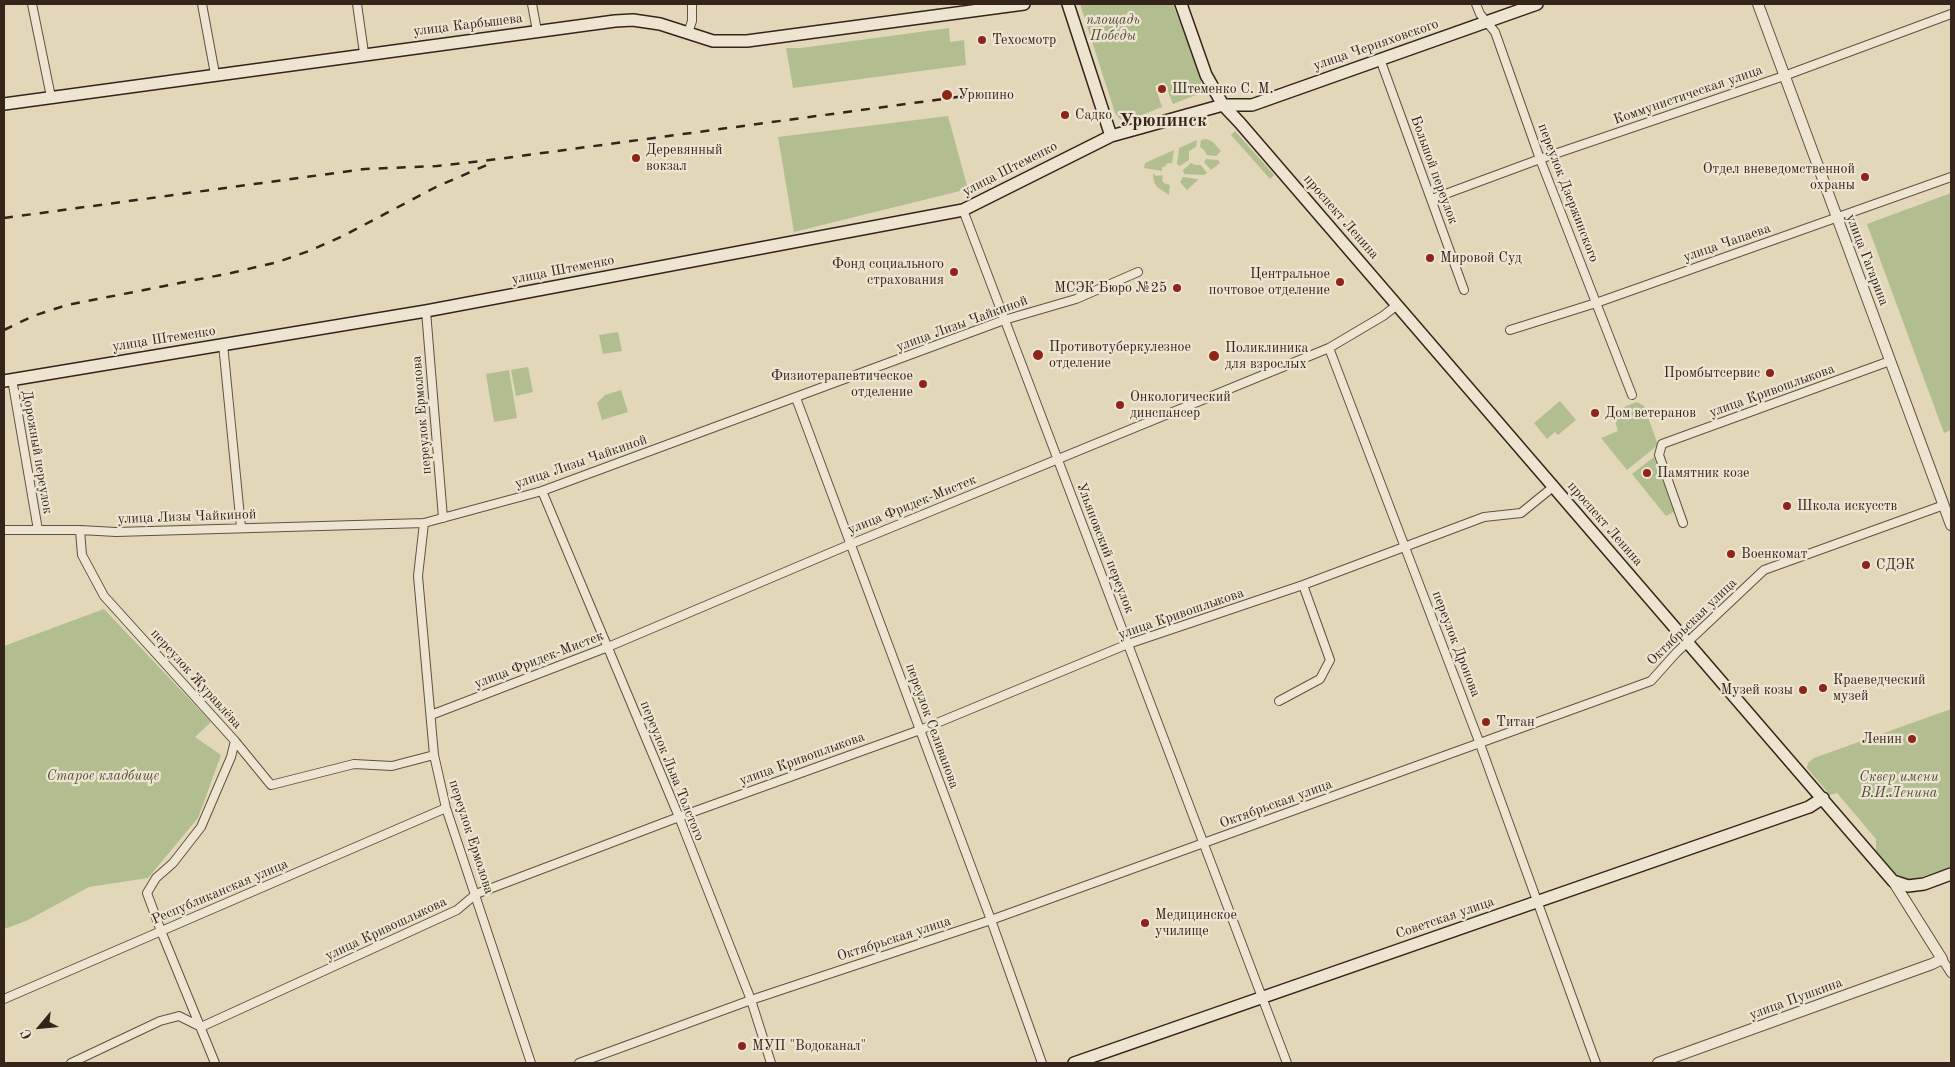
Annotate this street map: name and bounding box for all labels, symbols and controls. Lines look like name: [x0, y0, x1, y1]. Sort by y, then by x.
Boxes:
street label: улица Карбышева: [412, 10, 524, 40]
park label: площадь Победы: [1086, 12, 1140, 44]
street label: улица Черняховского: [1311, 16, 1441, 74]
place label: Техосмотр: [992, 32, 1056, 48]
marker: Техосмотр: [976, 34, 988, 46]
street label: Коммунистическая улица: [1611, 62, 1765, 128]
place label: Штеменко С. М.: [1172, 81, 1273, 97]
marker: Штеменко С. М.: [1156, 83, 1168, 95]
place label: Урюпино: [958, 87, 1014, 103]
marker: Урюпино: [940, 88, 954, 102]
place label: Садко: [1075, 107, 1112, 123]
marker: Садко: [1059, 109, 1071, 121]
district label: Урюпинск: [1119, 110, 1207, 132]
street label: Большой переулок: [1407, 113, 1461, 227]
street label: переулок Дзержинского: [1534, 121, 1602, 265]
street label: улица Штеменко: [960, 138, 1060, 200]
place label: Деревянный вокзал: [646, 142, 723, 174]
marker: Деревянный вокзал: [630, 152, 642, 164]
place label: Отдел вневедомственной охраны: [1703, 161, 1855, 193]
street label: проспект Ленина: [1300, 171, 1382, 263]
marker: Отдел вневедомственной охраны: [1859, 171, 1871, 183]
street label: улица Гагарина: [1842, 212, 1892, 308]
street label: улица Чапаева: [1681, 220, 1773, 266]
place label: Мировой Суд: [1440, 250, 1522, 266]
street label: улица Штеменко: [510, 252, 616, 288]
marker: Мировой Суд: [1424, 252, 1436, 264]
place label: Фонд социального страхования: [832, 256, 944, 288]
marker: Фонд социального страхования: [948, 266, 960, 278]
place label: Центральное почтовое отделение: [1209, 266, 1330, 298]
marker: Центральное почтовое отделение: [1334, 276, 1346, 288]
place label: МСЭК Бюро №25: [1054, 280, 1167, 296]
marker: МСЭК Бюро №25: [1171, 282, 1183, 294]
street label: улица Лизы Чайкиной: [894, 292, 1030, 356]
street label: улица Штеменко: [111, 323, 217, 355]
place label: Противотуберкулезное отделение: [1049, 339, 1191, 372]
place label: Поликлиника для взрослых: [1225, 340, 1308, 372]
marker: Противотуберкулезное отделение: [1031, 348, 1045, 362]
marker: Поликлиника для взрослых: [1207, 349, 1221, 363]
street label: переулок Ермолова: [408, 355, 436, 475]
street label: улица Кривошлыкова: [1707, 360, 1837, 422]
place label: Промбытсервис: [1664, 365, 1760, 381]
marker: Промбытсервис: [1764, 367, 1776, 379]
place label: Физиотерапевтическое отделение: [771, 368, 913, 401]
marker: Физиотерапевтическое отделение: [917, 378, 929, 390]
street label: Дорожный переулок: [18, 389, 56, 515]
place label: Онкологический динспансер: [1130, 389, 1231, 422]
marker: Онкологический динспансер: [1114, 399, 1126, 411]
place label: Дом ветеранов: [1605, 405, 1696, 421]
marker: Дом ветеранов: [1589, 407, 1601, 419]
street label: улица Лизы Чайкиной: [513, 431, 649, 493]
place label: Памятник козе: [1657, 465, 1750, 481]
marker: Памятник козе: [1641, 467, 1653, 479]
street label: улица Фридек-Мистек: [845, 472, 979, 538]
street label: проспект Ленина: [1564, 478, 1646, 570]
street label: Ульяновский переулок: [1072, 480, 1138, 616]
place label: Школа искусств: [1797, 498, 1897, 514]
marker: Школа искусств: [1781, 500, 1793, 512]
street label: улица Лизы Чайкиной: [117, 506, 257, 528]
place label: Военкомат: [1741, 546, 1807, 562]
marker: Военкомат: [1725, 548, 1737, 560]
place label: СДЭК: [1876, 557, 1915, 573]
marker: СДЭК: [1860, 559, 1872, 571]
street label: Октябрьская улица: [1644, 575, 1740, 669]
street label: улица Кривошлыкова: [1116, 585, 1246, 643]
street label: переулок Дронова: [1428, 589, 1484, 699]
street label: переулок Журавлёва: [147, 625, 245, 733]
street label: улица Фридек-Мистек: [472, 628, 606, 692]
street label: переулок Селиванова: [902, 661, 962, 791]
place label: Краеведческий музей: [1833, 672, 1925, 704]
place label: Музей козы: [1721, 682, 1793, 698]
marker: Краеведческий музей: [1817, 682, 1829, 694]
marker: Музей козы: [1797, 684, 1809, 696]
street label: переулок Льва Толстого: [636, 699, 708, 843]
place label: Титан: [1496, 714, 1535, 730]
marker: Титан: [1480, 716, 1492, 728]
street label: улица Кривошлыкова: [737, 728, 867, 790]
place label: Ленин: [1862, 731, 1902, 747]
marker: Ленин: [1906, 733, 1918, 745]
park label: Старое кладбище: [47, 768, 159, 784]
park label: Сквер имени В.И.Ленина: [1859, 769, 1939, 802]
street label: Октябрьская улица: [1217, 776, 1335, 832]
street label: переулок Ермолова: [445, 778, 497, 896]
street label: Республиканская улица: [149, 856, 291, 928]
street label: улица Кривошлыкова: [323, 893, 449, 965]
street label: Советская улица: [1393, 893, 1497, 943]
place label: Медицинское училище: [1155, 907, 1237, 940]
street label: Октябрьская улица: [835, 913, 953, 965]
marker: Медицинское училище: [1139, 917, 1151, 929]
street label: улица Пушкина: [1747, 974, 1845, 1024]
north arrow: [15, 1002, 65, 1052]
text: С: [18, 1027, 35, 1041]
place label: МУП "Водоканал": [752, 1038, 866, 1054]
marker: МУП "Водоканал": [736, 1040, 748, 1052]

